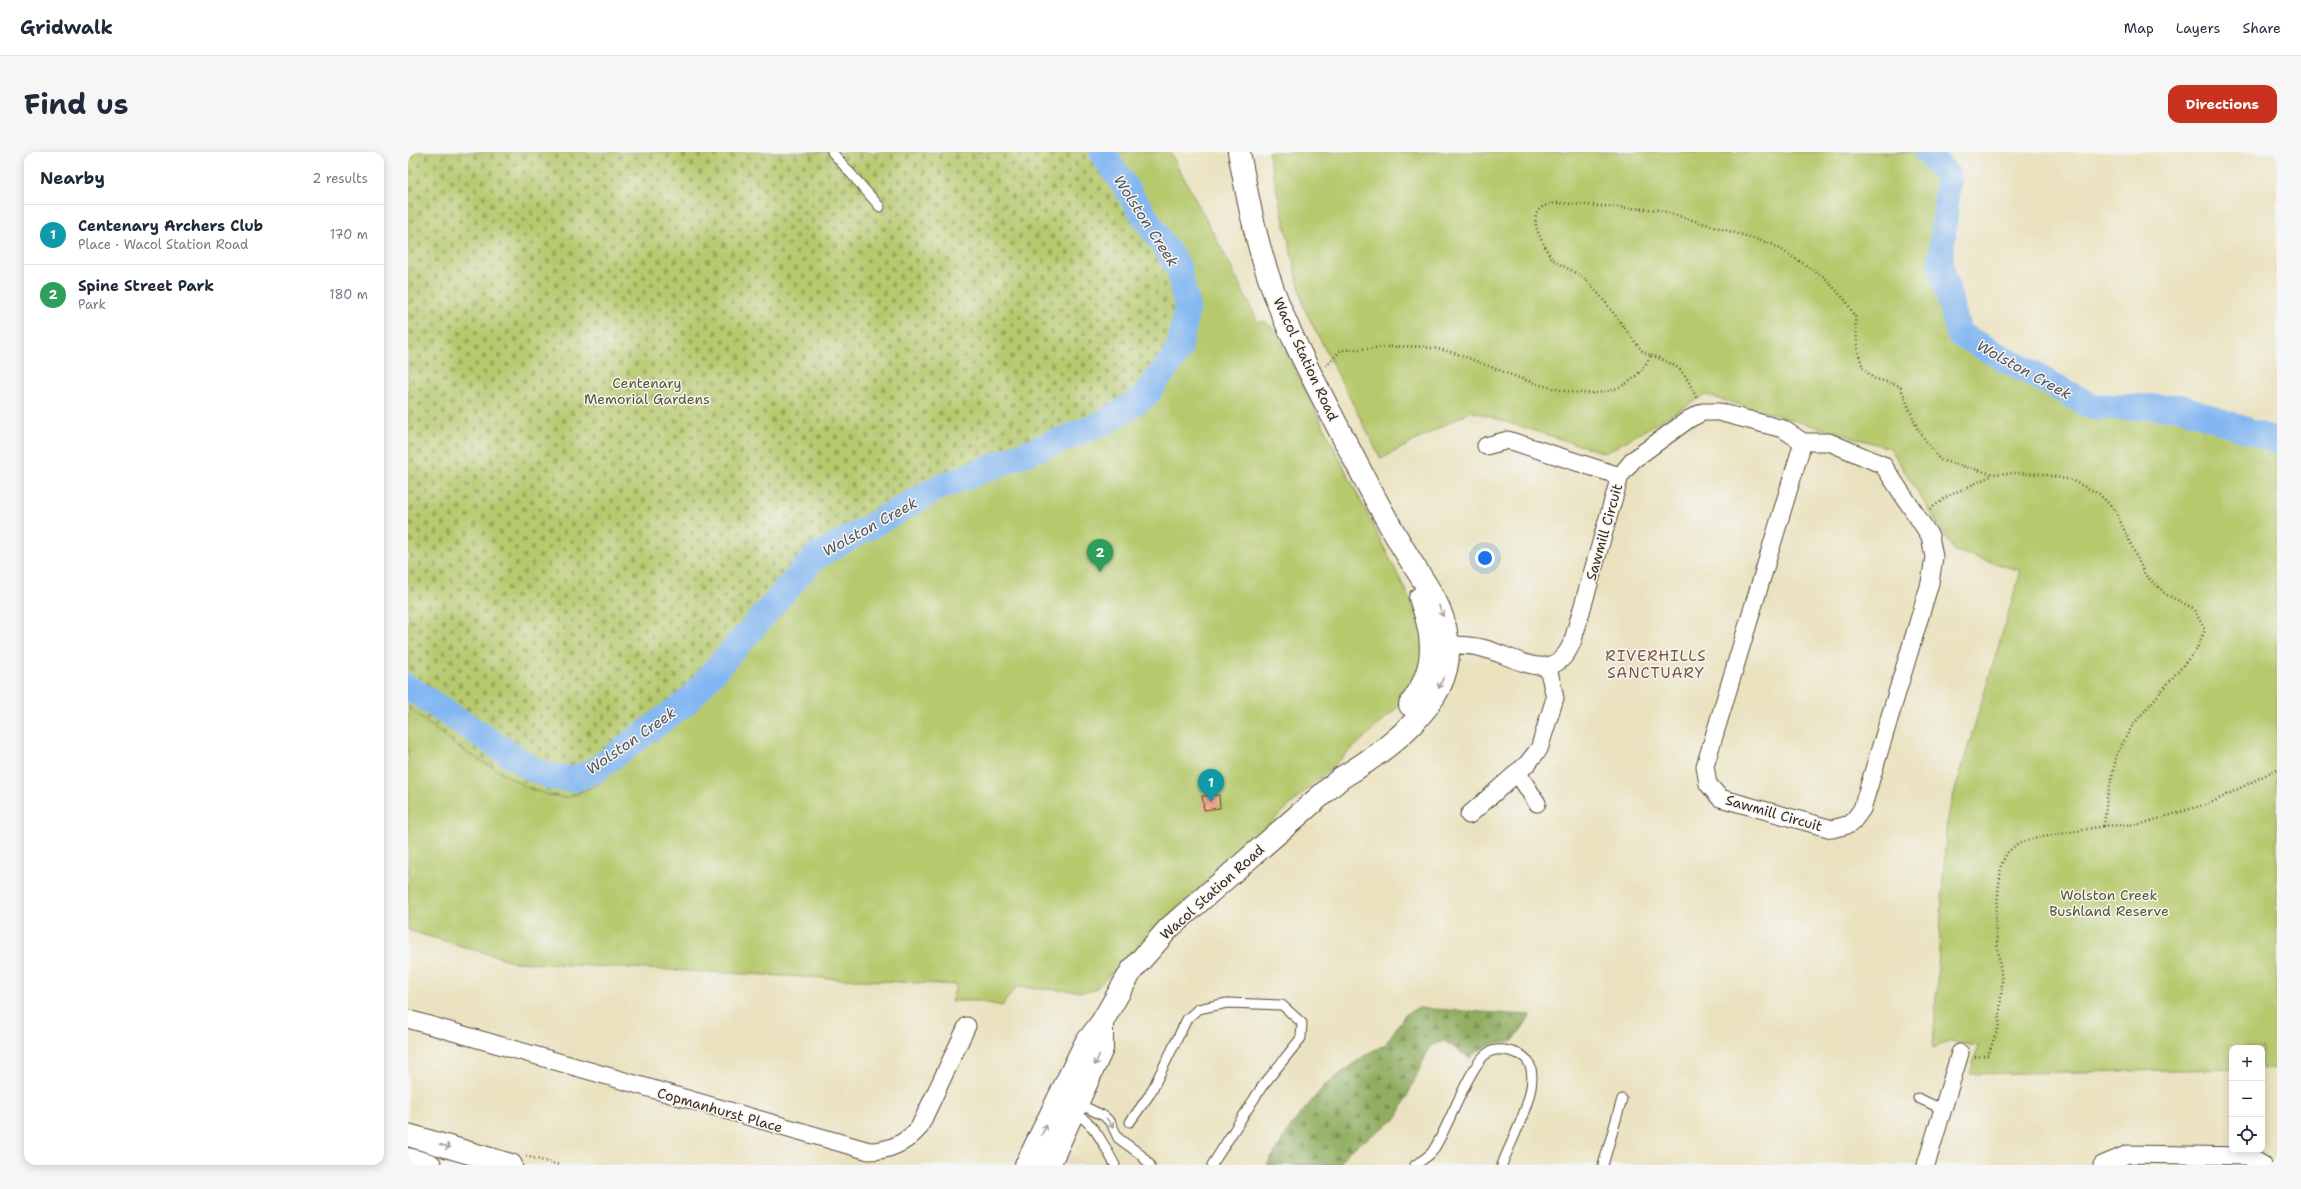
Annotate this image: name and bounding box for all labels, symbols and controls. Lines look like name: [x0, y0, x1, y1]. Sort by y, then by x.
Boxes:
text: Gridwalk: [20, 15, 113, 40]
text: Map: [2124, 19, 2154, 37]
text: Layers: [2176, 19, 2220, 37]
text: Share: [2242, 19, 2281, 37]
text: Find us: [24, 85, 129, 123]
button: Directions: [2168, 85, 2277, 123]
text: Nearby: [40, 167, 105, 189]
text: 2 results: [312, 170, 368, 187]
water label: Wolston Creek: [1109, 171, 1183, 271]
text: Centenary Archers Club: [78, 216, 263, 236]
text: 1: [50, 226, 56, 243]
text: 170 m: [330, 226, 368, 243]
text: Place · Wacol Station Road: [78, 236, 248, 253]
text: Spine Street Park: [78, 276, 214, 296]
text: 2: [48, 286, 58, 303]
text: 180 m: [329, 286, 368, 303]
street label: Wacol Station Road: [1269, 294, 1343, 424]
text: Park: [78, 296, 106, 313]
water label: Wolston Creek: [1973, 336, 2075, 404]
park label: Centenary Memorial Gardens: [584, 374, 710, 408]
street label: Sawmill Circuit: [1582, 482, 1626, 582]
water label: Wolston Creek: [819, 493, 921, 561]
pin: 2: [1087, 539, 1113, 572]
your location: [1475, 548, 1495, 568]
one-way arrow: [1437, 604, 1445, 616]
district label: RIVERHILLS SANCTUARY: [1605, 646, 1707, 683]
one-way arrow: [1436, 676, 1444, 688]
water label: Wolston Creek: [582, 702, 680, 779]
pin: 1: [1198, 769, 1224, 802]
street label: Sawmill Circuit: [1724, 791, 1824, 835]
street label: Wacol Station Road: [1156, 840, 1268, 944]
park label: Wolston Creek Bushland Reserve: [2049, 886, 2169, 920]
map controls: [2229, 1045, 2265, 1153]
button: +: [2229, 1045, 2265, 1081]
one-way arrow: [1093, 1054, 1100, 1066]
button: −: [2229, 1081, 2265, 1117]
street label: Copmanhurst Place: [655, 1083, 785, 1137]
button: locate: [2229, 1117, 2265, 1153]
one-way arrow: [1106, 1118, 1114, 1129]
one-way arrow: [1041, 1124, 1048, 1136]
one-way arrow: [439, 1143, 452, 1150]

